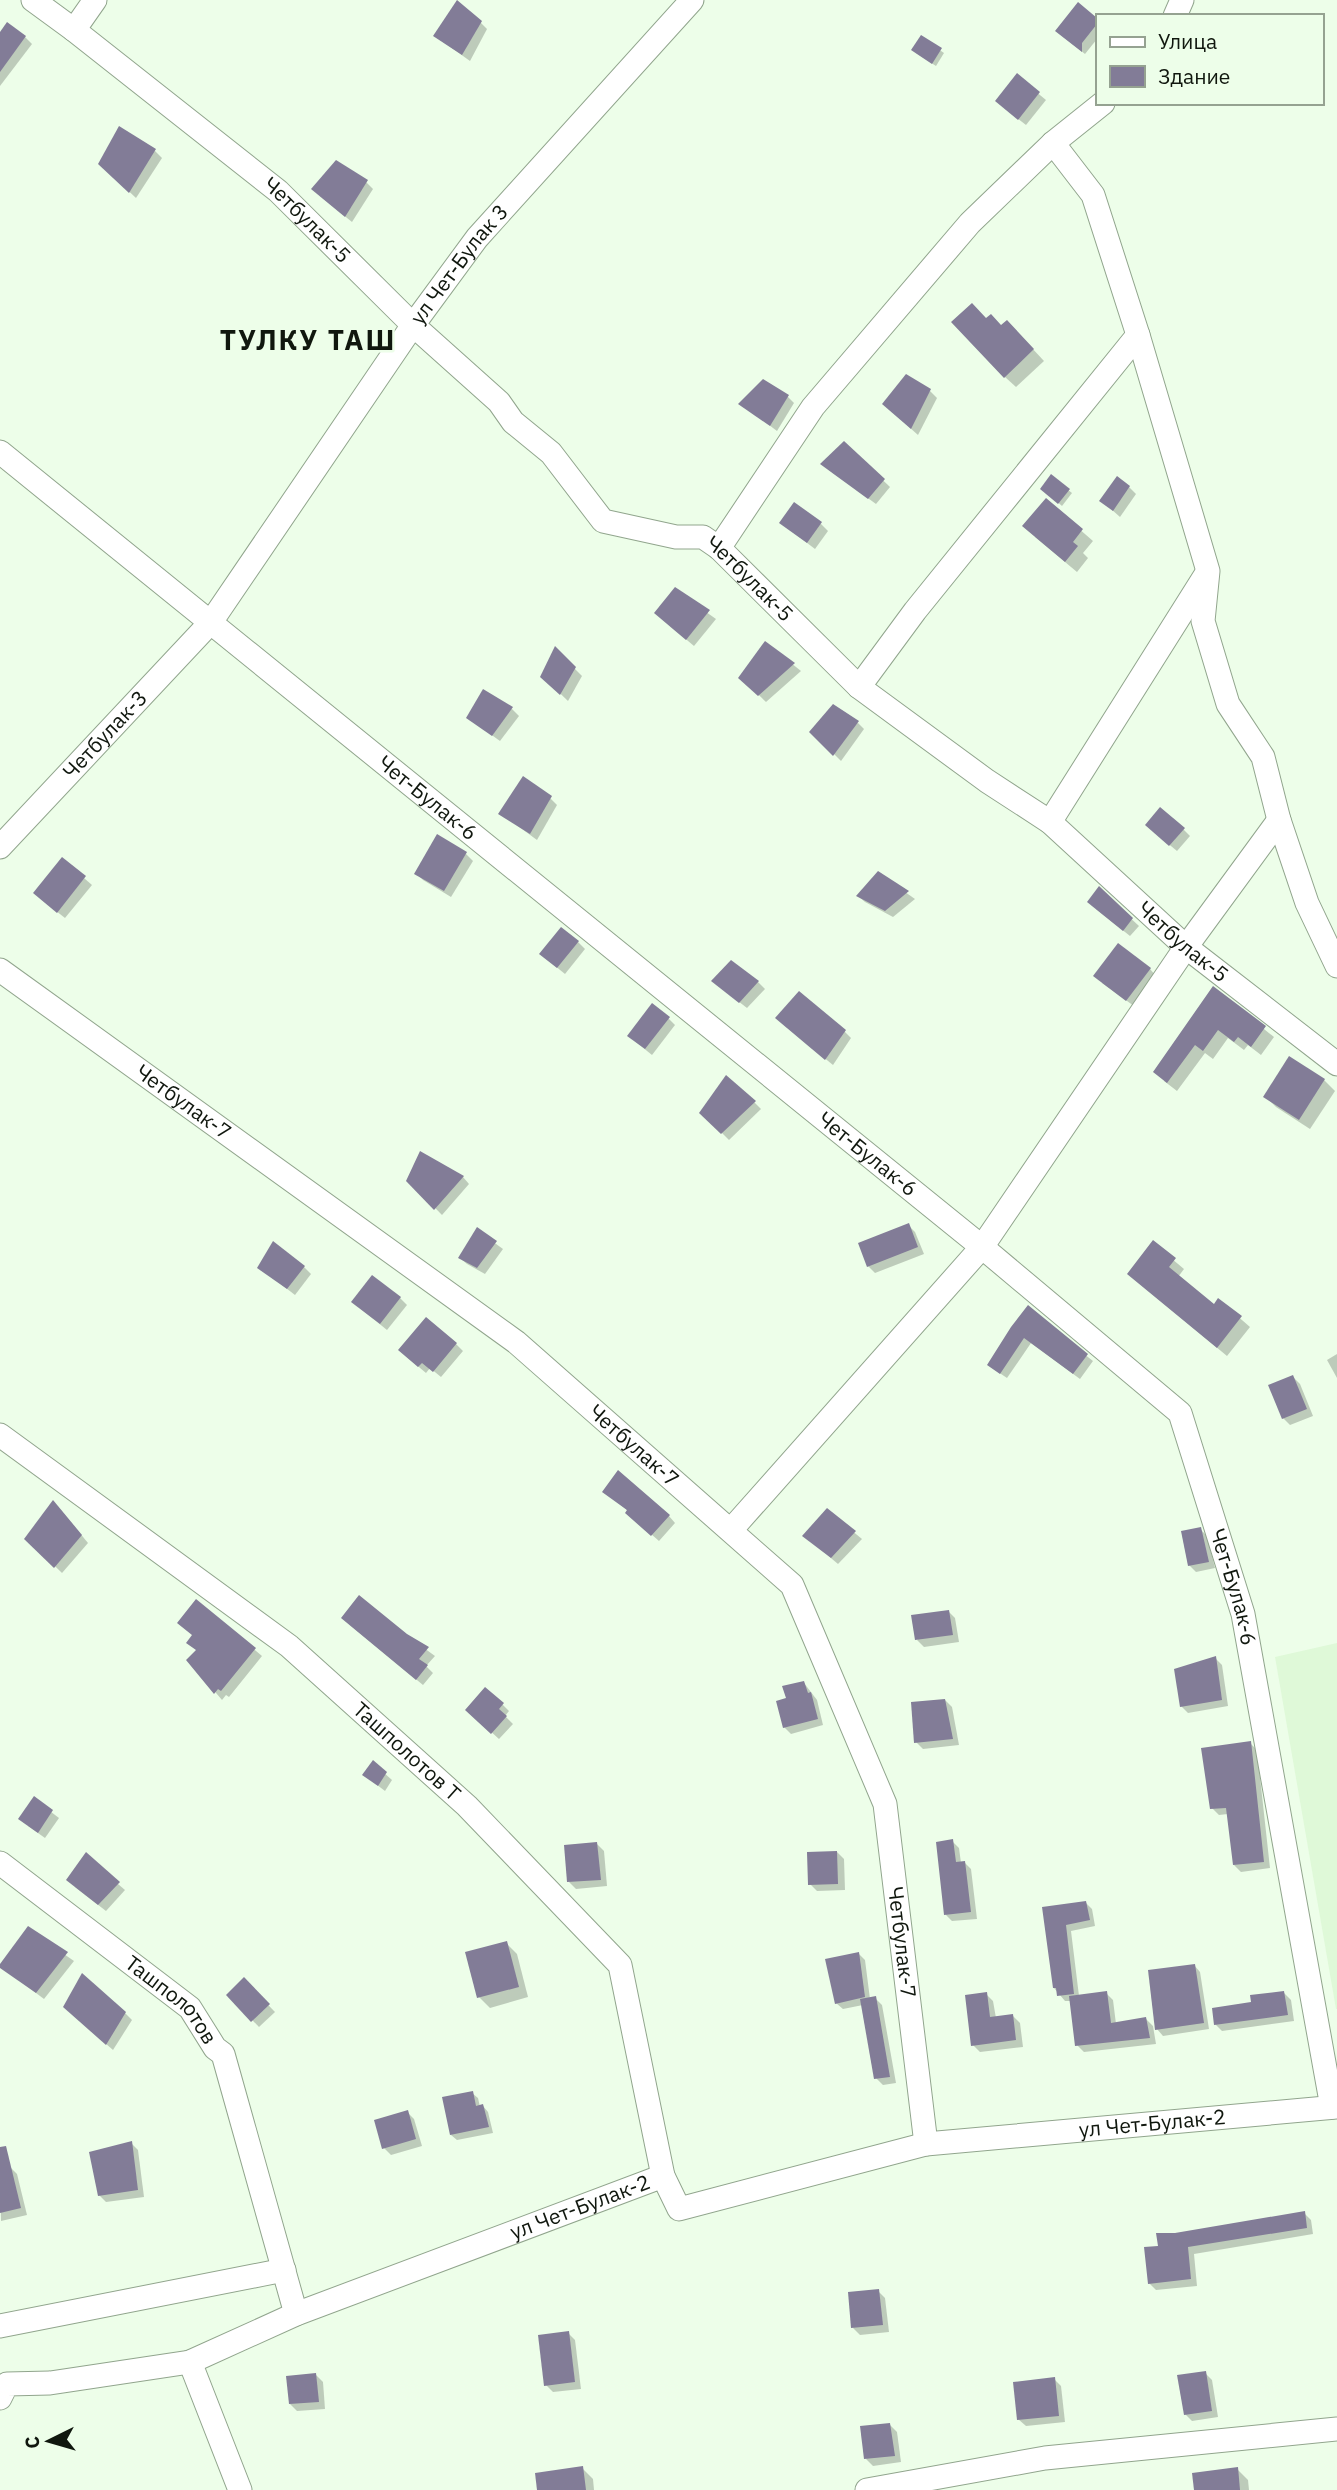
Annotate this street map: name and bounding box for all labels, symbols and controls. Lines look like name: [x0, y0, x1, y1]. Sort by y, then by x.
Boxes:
legend: [1096, 14, 1323, 105]
text: Улица: [1158, 27, 1217, 55]
text: Здание: [1158, 62, 1230, 90]
street label: Четбулак-5: [258, 170, 357, 269]
street label: ул Чет-Булак 3: [403, 198, 514, 330]
district label: ТУЛКУ ТАШ: [220, 321, 396, 358]
street label: Четбулак-5: [701, 529, 800, 627]
street label: Четбулак-3: [56, 684, 153, 784]
street label: Чет-Булак-6: [372, 749, 484, 846]
street label: Четбулак-5: [1132, 894, 1235, 988]
street label: Четбулак-7: [130, 1057, 237, 1145]
street label: Чет-Булак-6: [812, 1105, 924, 1202]
street label: Четбулак-7: [583, 1398, 686, 1492]
street label: Чет-Булак-6: [1204, 1525, 1263, 1648]
street label: Ташполотов Т: [347, 1695, 467, 1807]
street label: Четбулак-7: [882, 1885, 923, 1999]
street label: Ташполотов: [120, 1949, 224, 2049]
street label: ул Чет-Булак-2: [1078, 2102, 1227, 2143]
street label: ул Чет-Булак-2: [506, 2167, 654, 2245]
north arrow: [14, 2406, 84, 2476]
text: С: [20, 2435, 45, 2450]

